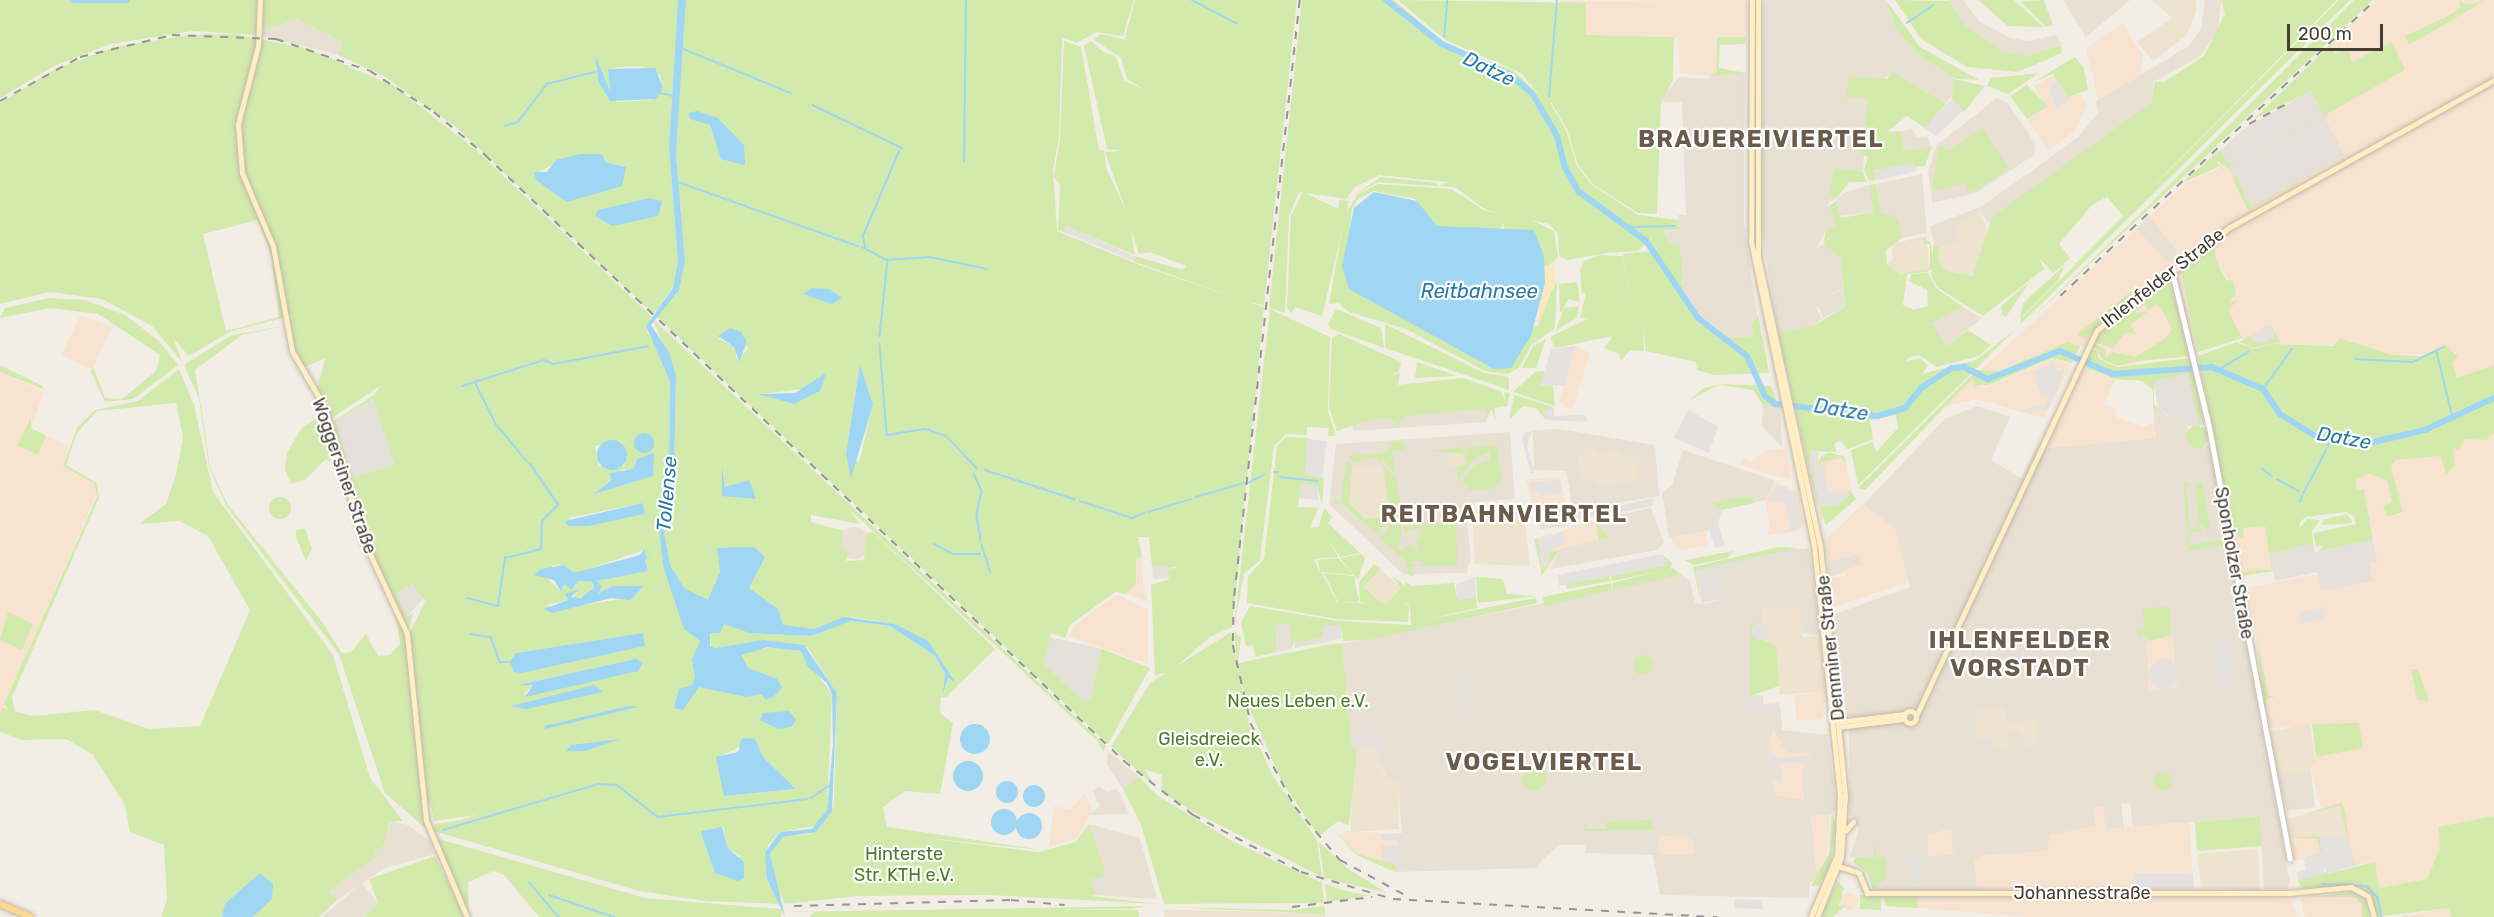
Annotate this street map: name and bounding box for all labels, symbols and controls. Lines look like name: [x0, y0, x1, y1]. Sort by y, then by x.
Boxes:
scale bar: [2290, 12, 2386, 50]
text: 200 m: [2298, 23, 2352, 45]
water label: Datze: [1459, 46, 1519, 92]
district label: BRAUEREIVIERTEL: [1638, 126, 1884, 154]
street label: Ihlenfelder Straße: [2097, 223, 2229, 333]
water label: Reitbahnsee: [1420, 279, 1538, 303]
water label: Datze: [1812, 394, 1870, 426]
street label: Woggersiner Straße: [307, 395, 381, 557]
water label: Datze: [2315, 421, 2373, 455]
water label: Tollense: [652, 455, 682, 533]
street label: Sponholzer Straße: [2210, 485, 2258, 641]
district label: REITBAHNVIERTEL: [1380, 501, 1628, 529]
street label: Demminer Straße: [1813, 574, 1849, 722]
district label: IHLENFELDER VORSTADT: [1929, 627, 2111, 683]
park label: Neues Leben e.V.: [1227, 690, 1369, 712]
park label: Gleisdreieck e.V.: [1158, 729, 1260, 771]
district label: VOGELVIERTEL: [1446, 749, 1642, 777]
park label: Hinterste Str. KTH e.V.: [854, 844, 954, 886]
street label: Johannesstraße: [2013, 882, 2151, 904]

